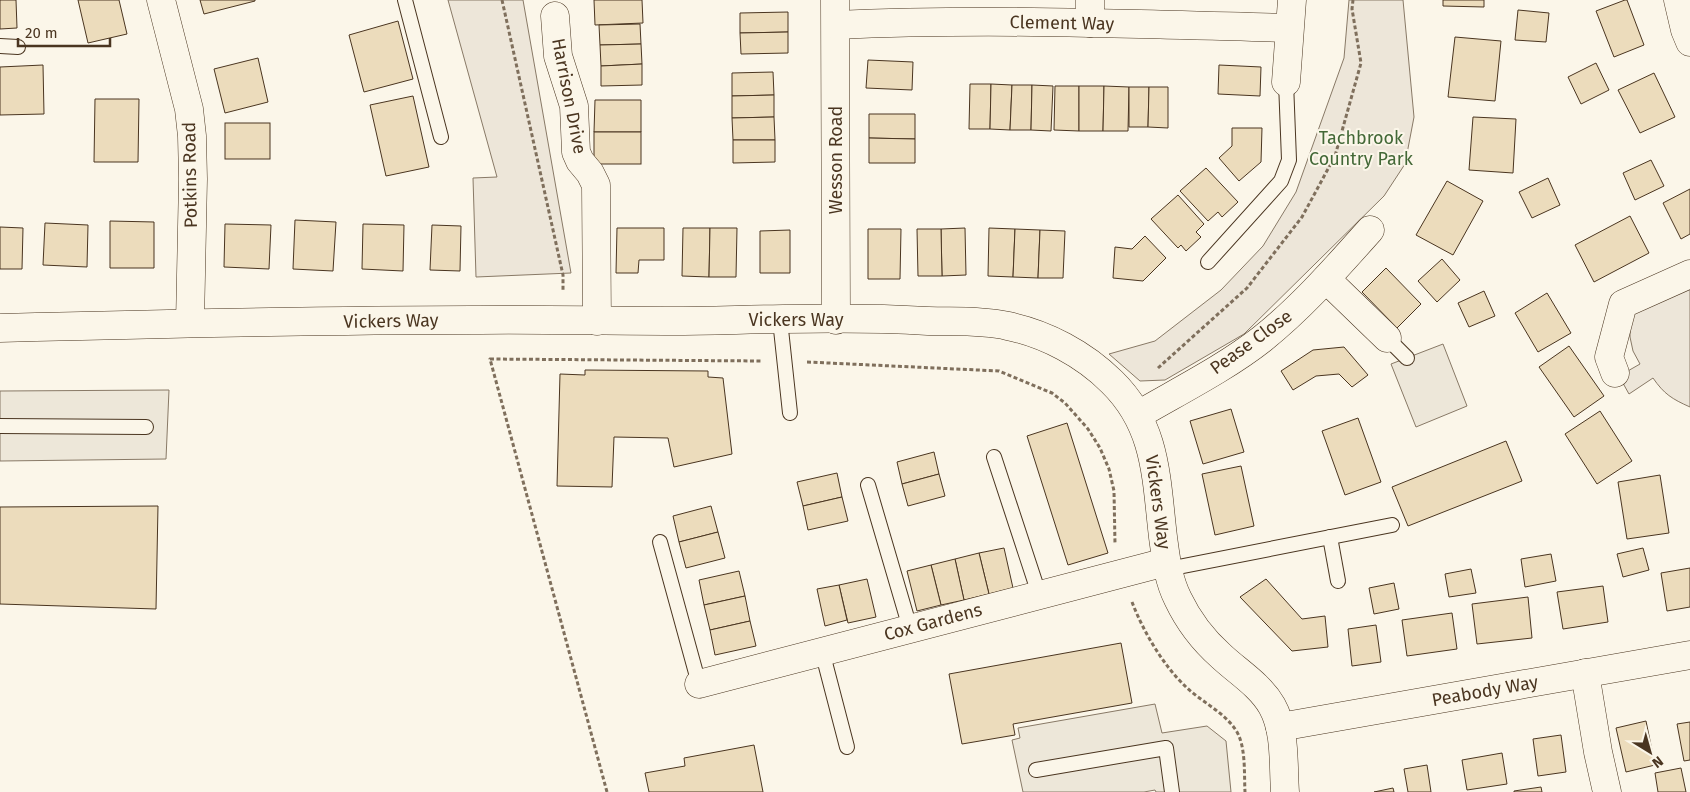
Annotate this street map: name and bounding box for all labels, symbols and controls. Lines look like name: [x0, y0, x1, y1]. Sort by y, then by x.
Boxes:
street label: Clement Way: [1009, 11, 1115, 35]
scale bar: [18, 15, 110, 47]
text: 20 m: [25, 24, 58, 42]
street label: Harrison Drive: [547, 36, 591, 156]
street label: Wesson Road: [825, 106, 847, 214]
street label: Potkins Road: [178, 122, 202, 228]
park label: Tachbrook Country Park: [1309, 127, 1414, 170]
street label: Pease Close: [1206, 305, 1296, 379]
street label: Vickers Way: [343, 309, 439, 333]
street label: Vickers Way: [748, 309, 844, 331]
street label: Vickers Way: [1140, 453, 1176, 551]
street label: Cox Gardens: [882, 598, 984, 646]
street label: Peabody Way: [1430, 671, 1540, 711]
north arrow: [1625, 727, 1675, 777]
text: N: [1649, 752, 1666, 772]

